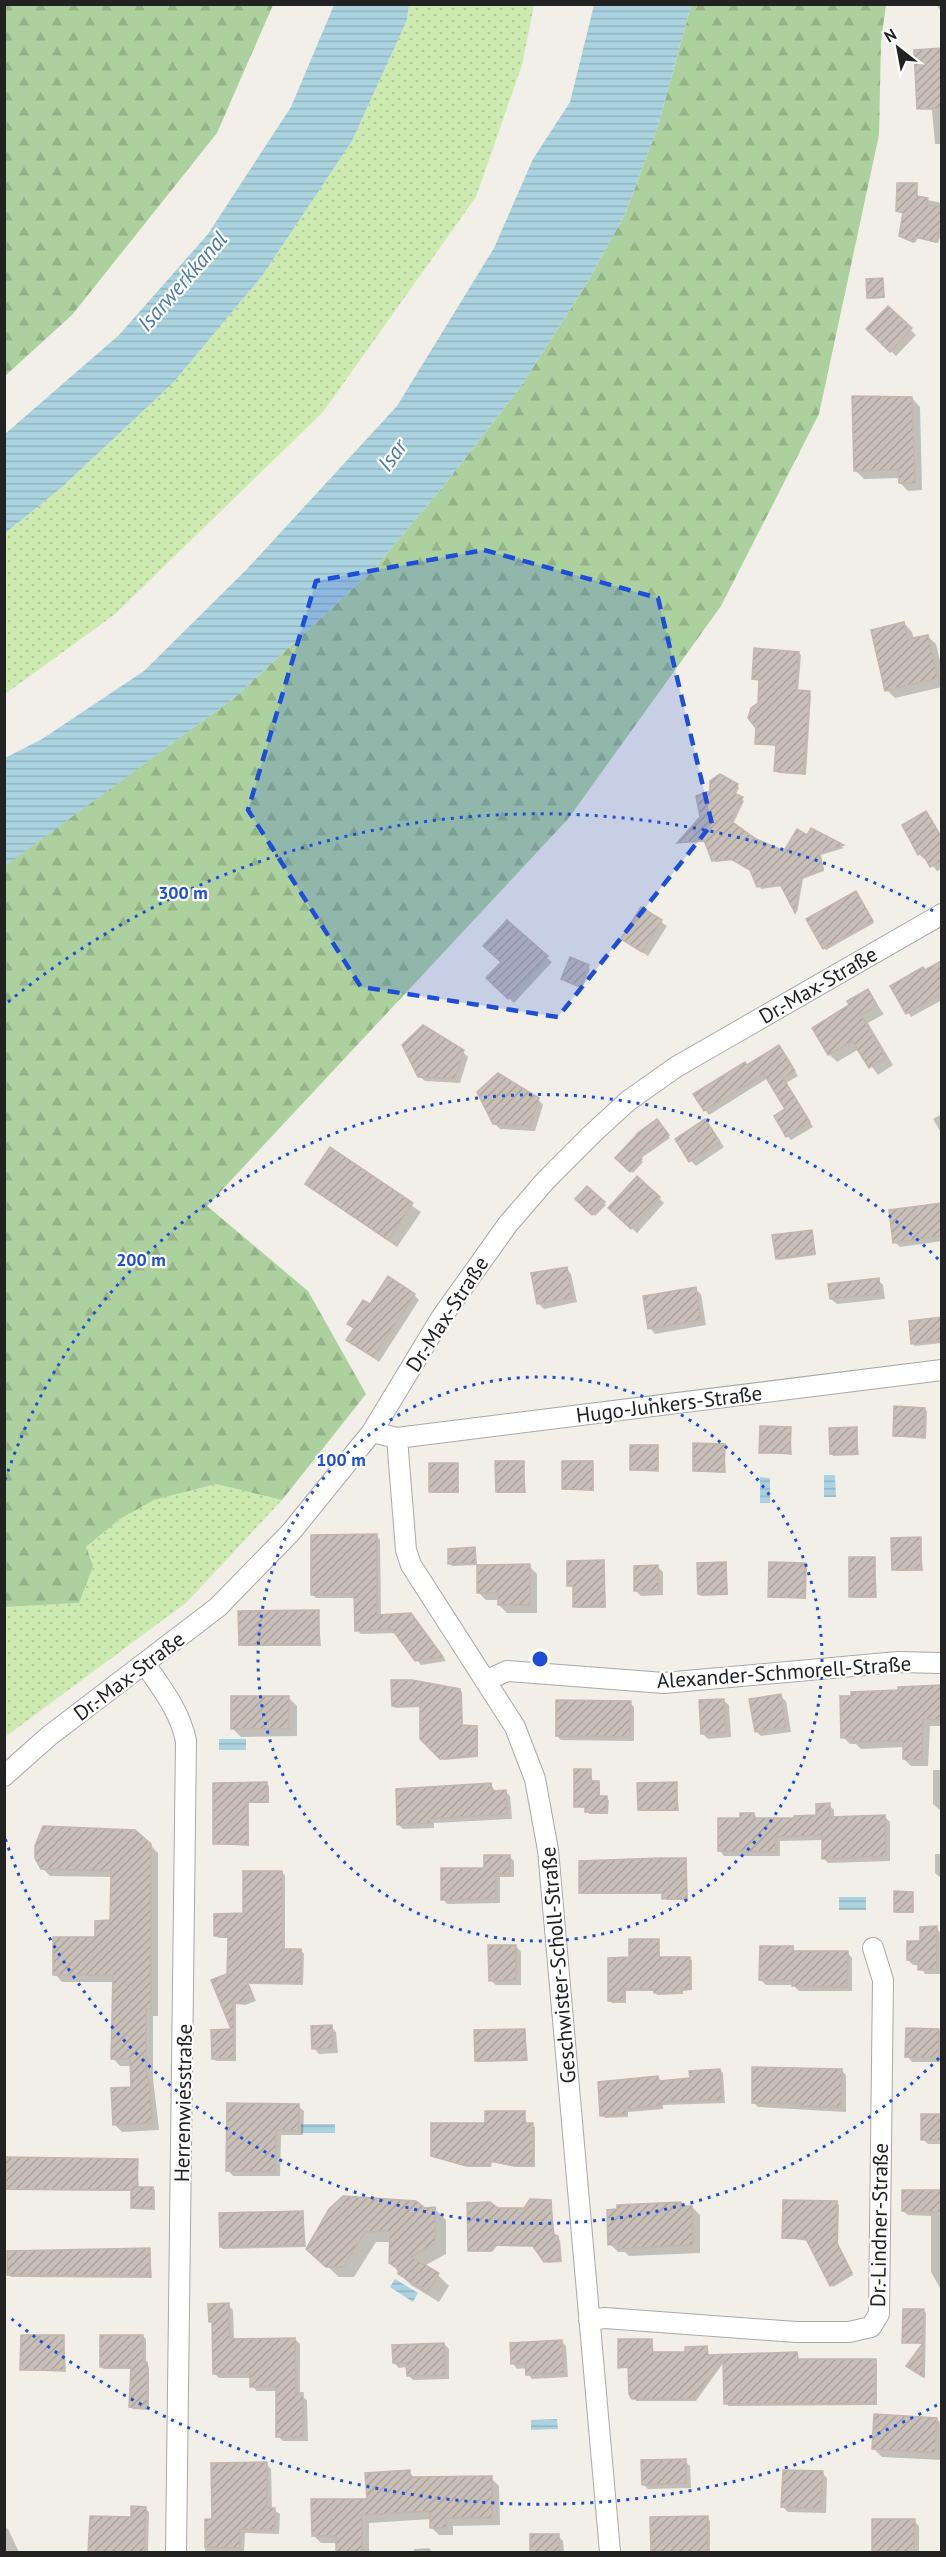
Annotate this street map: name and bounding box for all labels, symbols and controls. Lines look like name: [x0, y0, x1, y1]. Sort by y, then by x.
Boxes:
north arrow: [868, 18, 928, 78]
text: N: [881, 24, 900, 46]
water label: Isarwerkkanal: [131, 225, 233, 337]
water label: Isar: [371, 432, 414, 476]
text: 300 m: [158, 881, 208, 904]
street label: Dr.-Max-Straße: [754, 940, 882, 1030]
text: 200 m: [116, 1248, 166, 1271]
street label: Dr.-Max-Straße: [400, 1251, 494, 1377]
street label: Hugo-Junkers-Straße: [574, 1379, 764, 1429]
text: 100 m: [316, 1448, 366, 1471]
street label: Dr.-Max-Straße: [68, 1625, 190, 1727]
centre of rings: [530, 1649, 550, 1669]
street label: Alexander-Schmorell-Straße: [656, 1650, 912, 1694]
street label: Geschwister-Scholl-Straße: [534, 1845, 582, 2085]
street label: Herrenwiesstraße: [168, 2024, 198, 2182]
street label: Dr.-Lindner-Straße: [864, 2143, 894, 2307]

